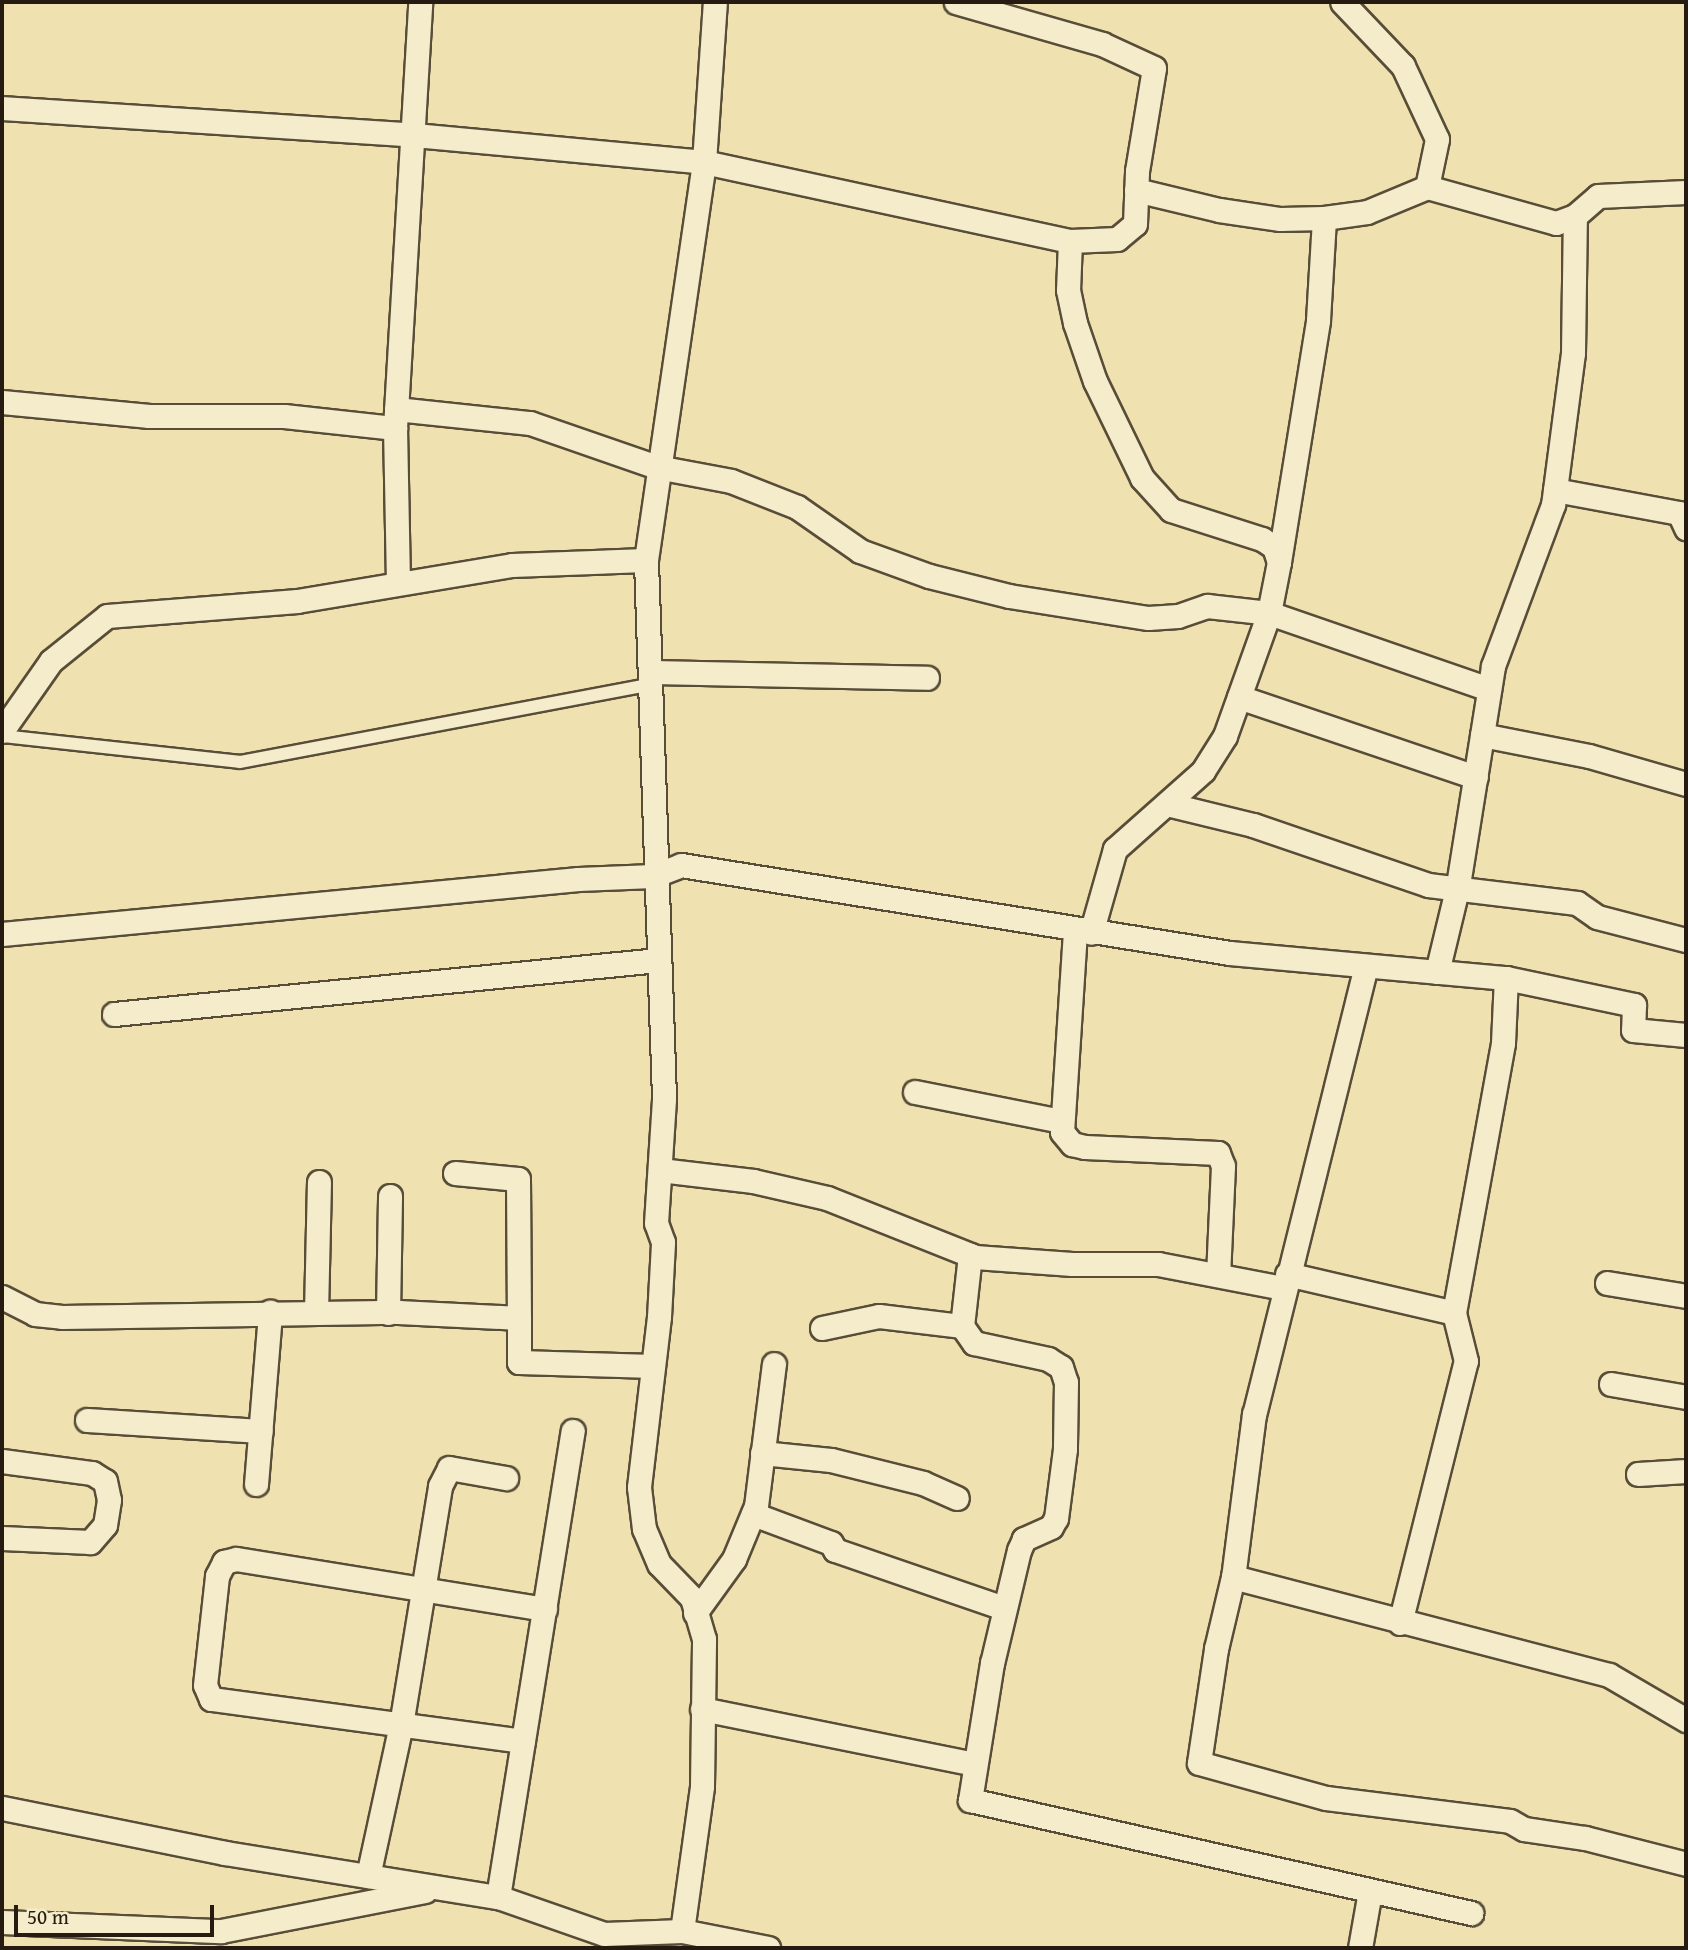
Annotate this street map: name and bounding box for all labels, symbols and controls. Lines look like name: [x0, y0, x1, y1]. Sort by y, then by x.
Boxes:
scale bar: [18, 1890, 217, 1934]
text: 50 m: [27, 1901, 69, 1932]

